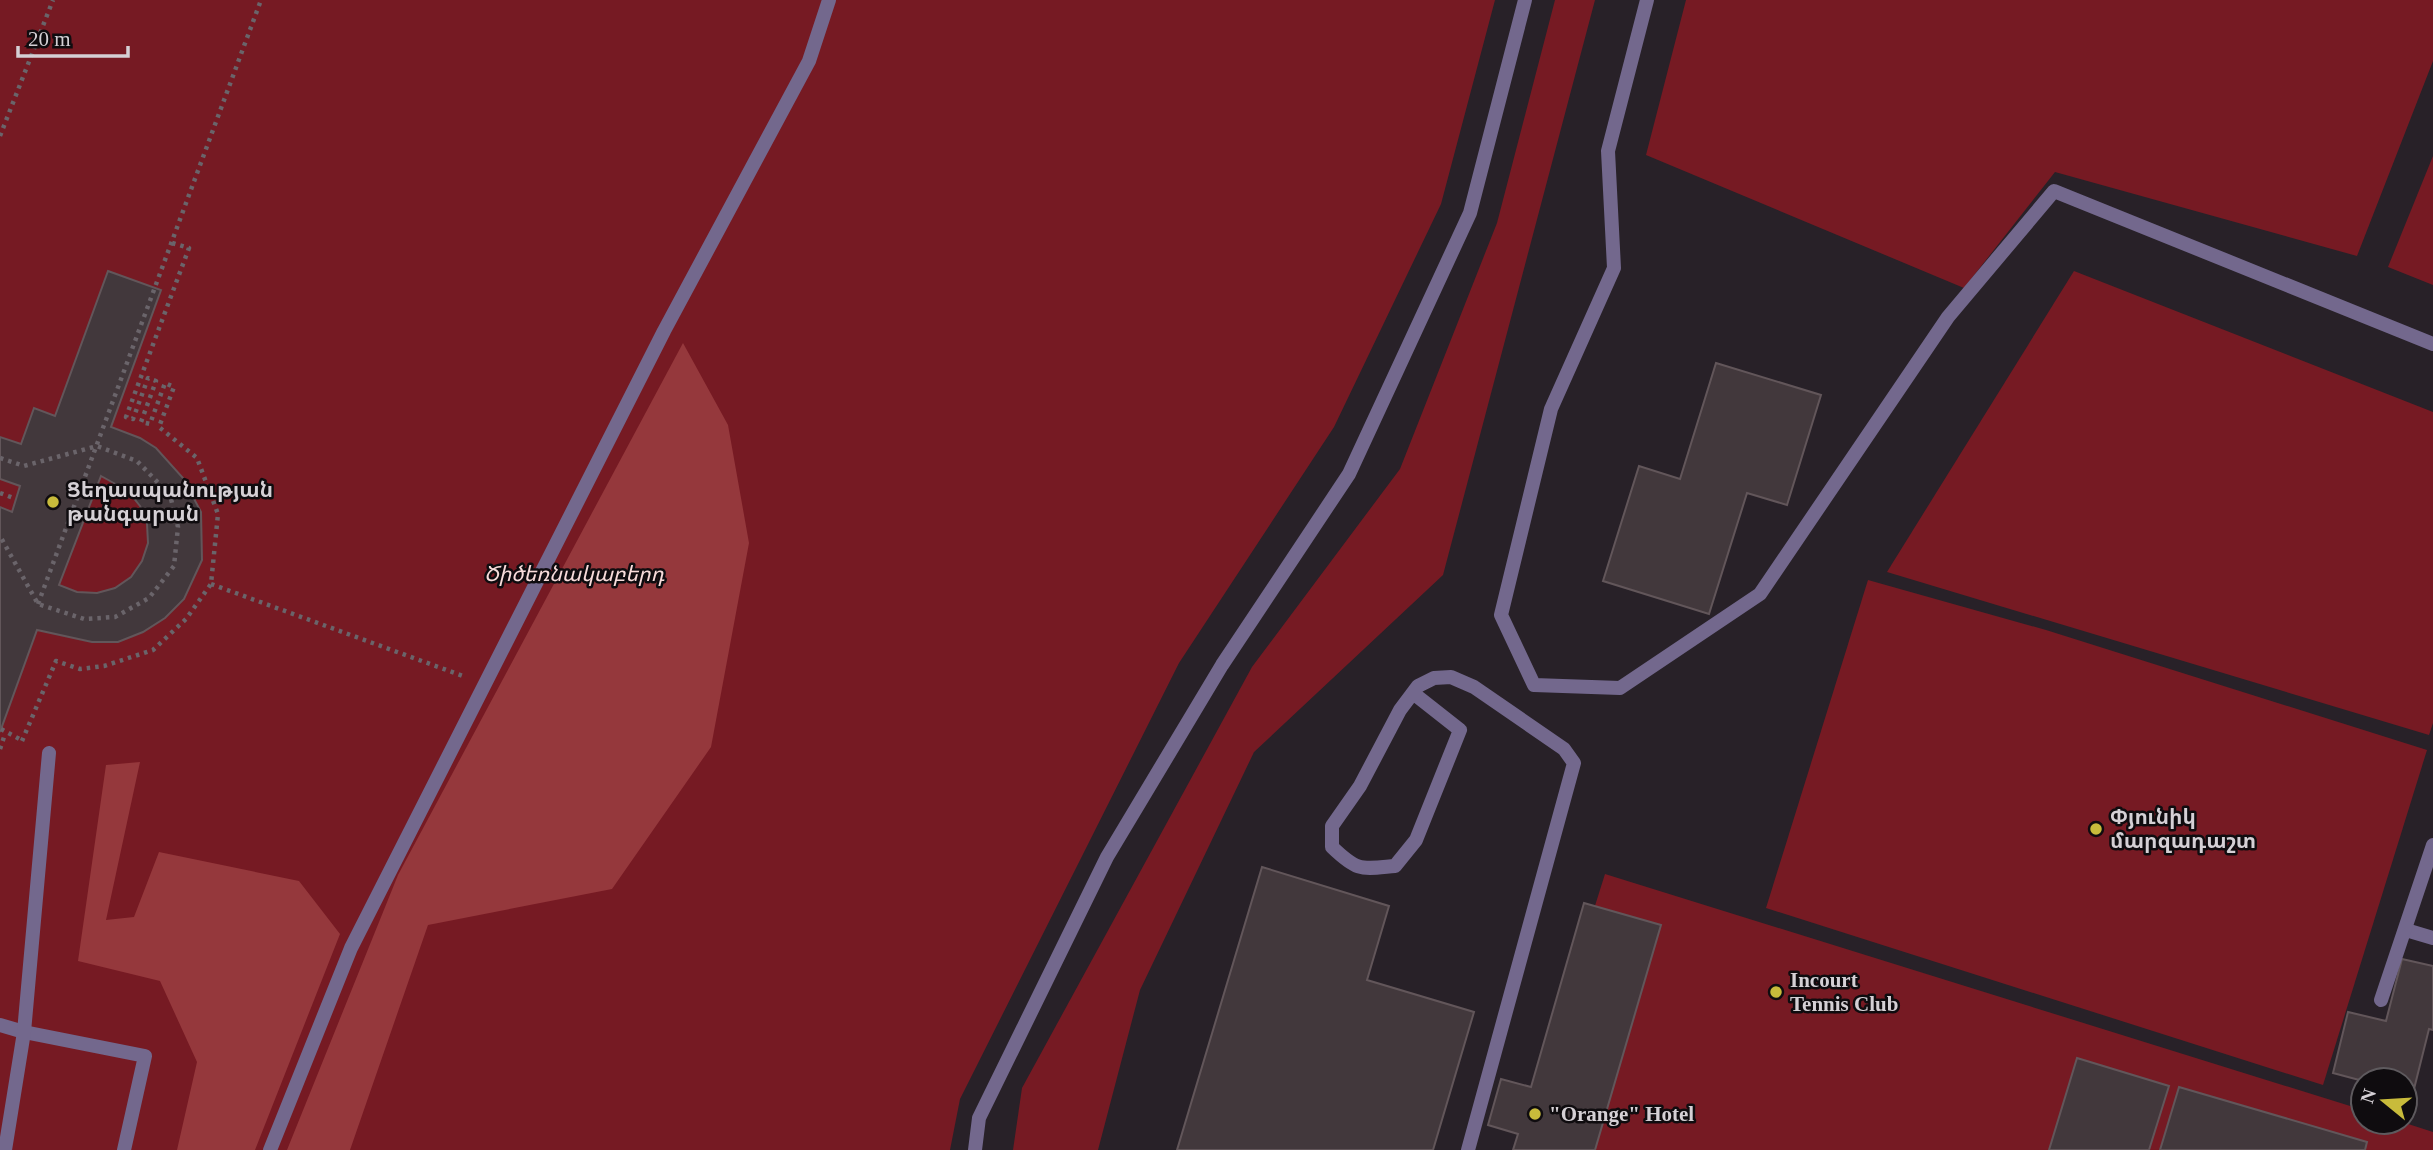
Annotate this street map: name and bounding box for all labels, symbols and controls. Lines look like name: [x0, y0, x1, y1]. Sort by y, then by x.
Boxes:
scale bar: [18, 14, 128, 58]
text: 20 m: [28, 27, 71, 51]
place label: Ցեղասպանության թանգարան: [67, 478, 273, 526]
marker: Ցեղասպանության թանգարան: [45, 494, 61, 510]
park label: Ծիծեռնակաբերդ: [484, 562, 665, 586]
place label: Փյունիկ մարզադաշտ: [2110, 805, 2256, 853]
marker: Փյունիկ մարզադաշտ: [2088, 821, 2104, 837]
place label: Incourt Tennis Club: [1790, 968, 1898, 1016]
marker: Incourt Tennis Club: [1768, 984, 1784, 1000]
north arrow: [2349, 1066, 2419, 1136]
text: N: [2356, 1086, 2380, 1106]
place label: "Orange" Hotel: [1549, 1102, 1694, 1126]
marker: "Orange" Hotel: [1527, 1106, 1543, 1122]

